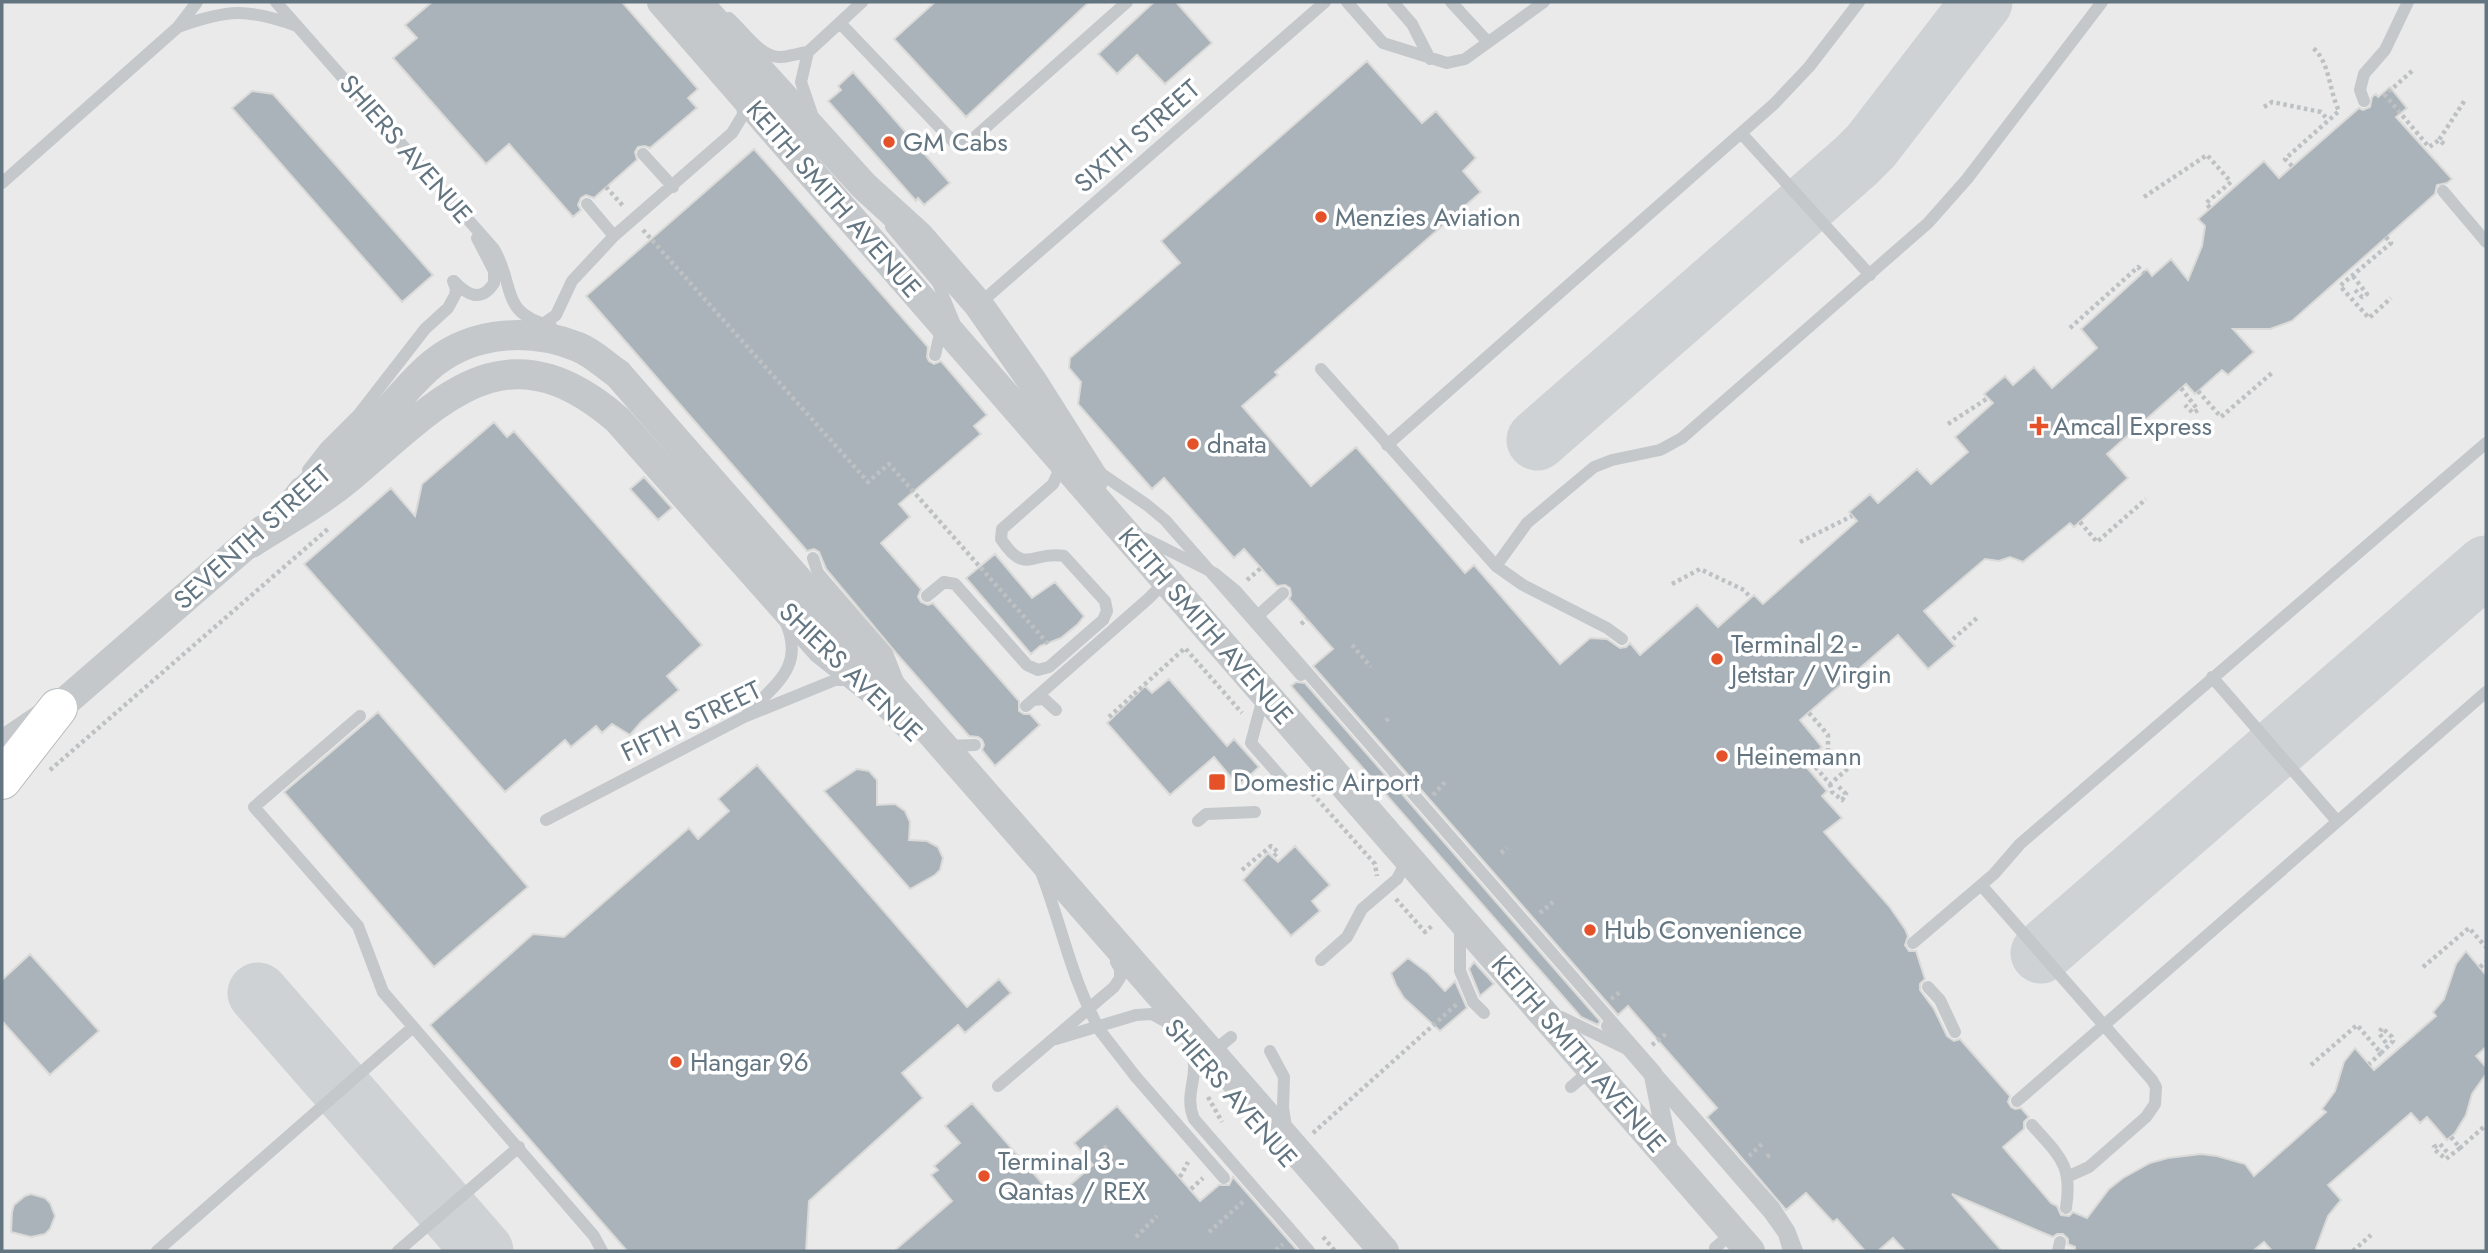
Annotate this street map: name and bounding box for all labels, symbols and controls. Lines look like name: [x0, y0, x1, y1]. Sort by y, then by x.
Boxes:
street label: SHIERS AVENUE: [330, 66, 482, 232]
street label: SIXTH STREET: [1066, 71, 1208, 201]
street label: KEITH SMITH AVENUE: [737, 92, 931, 306]
place label: GM Cabs: [903, 123, 1008, 161]
marker: GM Cabs: [881, 134, 897, 150]
place label: Menzies Aviation: [1335, 198, 1521, 236]
marker: Menzies Aviation: [1313, 209, 1329, 225]
place label: Amcal Express: [2053, 407, 2212, 445]
marker: Amcal Express: [2031, 418, 2047, 434]
place label: dnata: [1207, 425, 1267, 463]
marker: dnata: [1185, 436, 1201, 452]
street label: SEVENTH STREET: [165, 456, 339, 618]
street label: KEITH SMITH AVENUE: [1109, 519, 1303, 733]
street label: SHIERS AVENUE: [771, 593, 931, 751]
place label: Terminal 2 - Jetstar / Virgin: [1728, 625, 1892, 693]
marker: Terminal 2 - Jetstar / Virgin: [1709, 651, 1725, 667]
street label: FIFTH STREET: [615, 671, 767, 771]
place label: Heinemann: [1736, 737, 1862, 775]
marker: Heinemann: [1714, 748, 1730, 764]
place label: Domestic Airport: [1233, 763, 1420, 801]
marker: Domestic Airport: [1207, 772, 1227, 792]
place label: Hub Convenience: [1604, 911, 1802, 949]
marker: Hub Convenience: [1582, 922, 1598, 938]
street label: KEITH SMITH AVENUE: [1482, 947, 1676, 1161]
street label: SHIERS AVENUE: [1155, 1010, 1307, 1176]
place label: Hangar 96: [690, 1043, 809, 1081]
marker: Hangar 96: [668, 1054, 684, 1070]
place label: Terminal 3 - Qantas / REX: [998, 1142, 1147, 1210]
marker: Terminal 3 - Qantas / REX: [976, 1168, 992, 1184]

